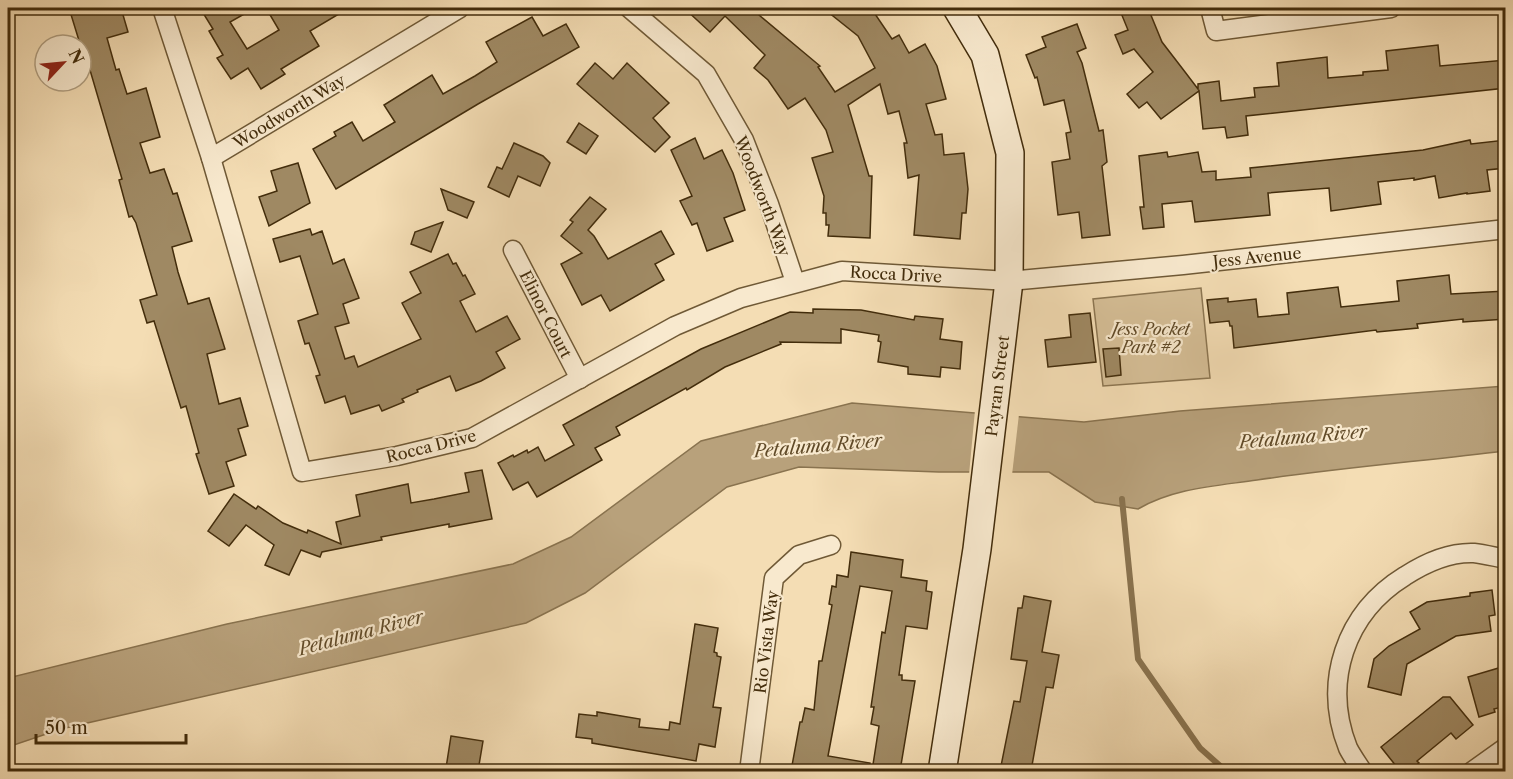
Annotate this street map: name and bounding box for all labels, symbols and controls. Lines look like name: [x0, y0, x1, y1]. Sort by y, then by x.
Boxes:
north arrow: [33, 33, 93, 93]
text: N: [64, 46, 89, 67]
street label: Woodworth Way: [229, 69, 350, 153]
street label: Woodworth Way: [731, 132, 795, 260]
street label: Jess Avenue: [1209, 242, 1302, 272]
street label: Rocca Drive: [849, 262, 943, 286]
street label: Elinor Court: [515, 267, 577, 361]
park label: Jess Pocket Park #2: [1107, 319, 1191, 357]
street label: Payran Street: [981, 334, 1013, 438]
water label: Petaluma River: [1236, 420, 1370, 454]
street label: Rocca Drive: [384, 425, 478, 467]
water label: Petaluma River: [751, 429, 885, 463]
street label: Rio Vista Way: [750, 588, 782, 695]
water label: Petaluma River: [294, 605, 427, 661]
scale bar: [36, 707, 186, 745]
text: 50 m: [45, 717, 88, 739]

